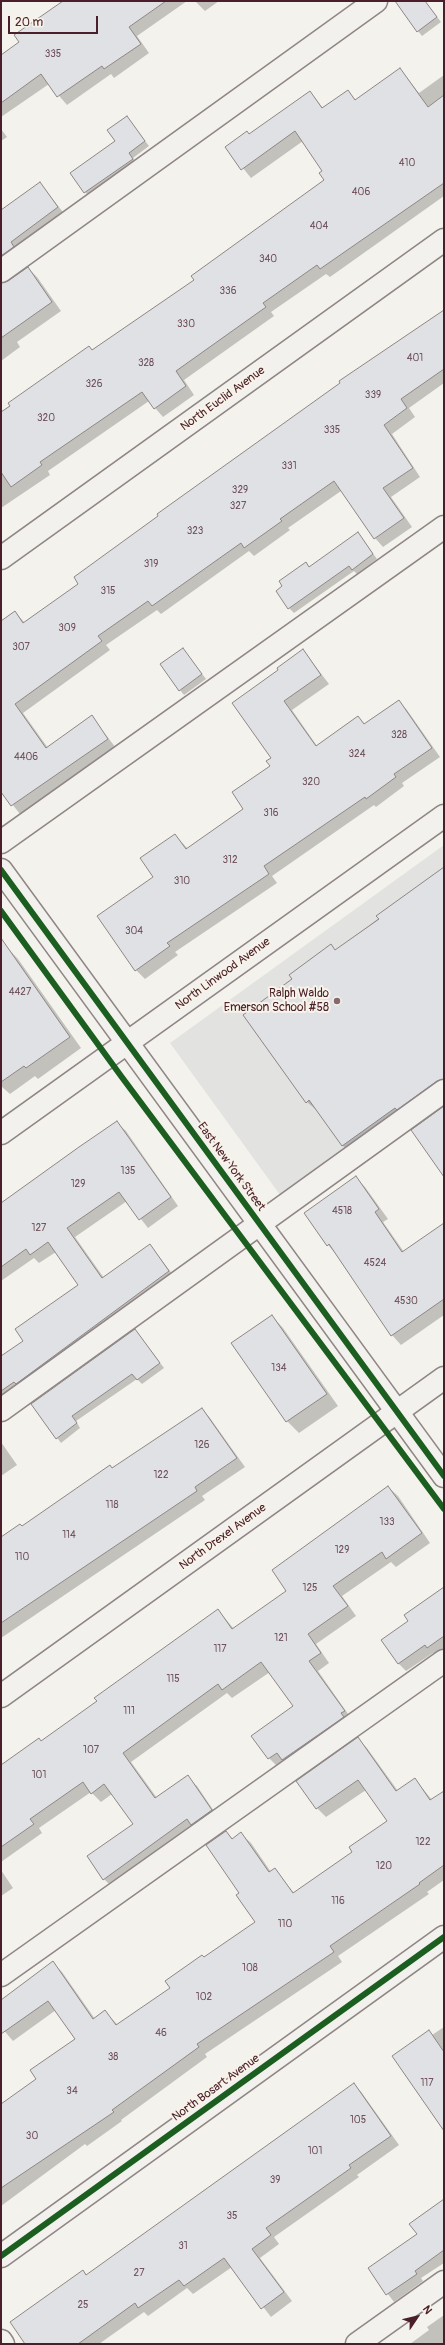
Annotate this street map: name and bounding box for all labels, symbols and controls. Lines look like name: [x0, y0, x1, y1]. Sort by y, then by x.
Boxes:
scale bar: [10, 8, 100, 34]
text: 20 m: [15, 15, 43, 30]
house number: 335: [45, 48, 61, 60]
house number: 410: [399, 157, 415, 169]
house number: 406: [352, 186, 370, 198]
house number: 404: [310, 220, 328, 232]
house number: 340: [259, 253, 277, 265]
house number: 336: [220, 285, 236, 297]
house number: 330: [177, 318, 195, 330]
house number: 401: [407, 352, 423, 364]
house number: 328: [138, 357, 154, 369]
street label: North Euclid Avenue: [178, 364, 268, 434]
house number: 326: [86, 378, 102, 390]
house number: 339: [365, 389, 381, 401]
house number: 320: [37, 412, 55, 424]
house number: 335: [324, 424, 340, 436]
house number: 331: [281, 460, 297, 472]
house number: 329: [232, 484, 248, 496]
house number: 327: [230, 500, 246, 512]
house number: 323: [187, 525, 203, 537]
house number: 319: [144, 558, 158, 570]
house number: 315: [101, 585, 115, 597]
house number: 309: [58, 622, 76, 634]
house number: 307: [12, 641, 30, 653]
house number: 328: [391, 729, 407, 741]
house number: 324: [349, 748, 365, 760]
house number: 4406: [14, 751, 38, 763]
house number: 320: [302, 776, 320, 788]
house number: 316: [263, 807, 279, 819]
house number: 312: [222, 854, 238, 866]
house number: 310: [174, 875, 190, 887]
house number: 304: [125, 925, 143, 937]
street label: North Linwood Avenue: [173, 935, 273, 1013]
house number: 4427: [9, 986, 31, 998]
place label: Ralph Waldo Emerson School #58: [224, 987, 329, 1015]
marker: Ralph Waldo Emerson School #58: [332, 996, 342, 1006]
street label: East New York Street: [194, 1120, 268, 1214]
house number: 135: [121, 1165, 135, 1177]
house number: 129: [71, 1178, 85, 1190]
house number: 4518: [332, 1205, 352, 1217]
house number: 127: [32, 1222, 46, 1234]
house number: 4524: [364, 1257, 386, 1269]
house number: 4530: [394, 1295, 418, 1307]
house number: 134: [271, 1362, 287, 1374]
house number: 126: [194, 1439, 210, 1451]
house number: 122: [153, 1469, 169, 1481]
house number: 118: [106, 1499, 118, 1511]
street label: North Drexel Avenue: [177, 1501, 269, 1573]
house number: 133: [379, 1516, 395, 1528]
house number: 114: [62, 1529, 76, 1541]
house number: 129: [335, 1544, 349, 1556]
house number: 110: [15, 1551, 29, 1563]
house number: 125: [303, 1582, 317, 1594]
house number: 121: [274, 1632, 288, 1644]
house number: 117: [213, 1643, 227, 1655]
house number: 115: [166, 1673, 180, 1685]
house number: 111: [123, 1705, 135, 1717]
house number: 107: [83, 1744, 99, 1756]
house number: 101: [32, 1769, 46, 1781]
house number: 122: [415, 1836, 431, 1848]
house number: 120: [376, 1860, 392, 1872]
house number: 116: [331, 1895, 345, 1907]
house number: 110: [278, 1918, 292, 1930]
house number: 108: [242, 1962, 258, 1974]
house number: 102: [196, 1991, 212, 2003]
house number: 46: [155, 2027, 167, 2039]
house number: 38: [108, 2051, 118, 2063]
street label: North Bosart Avenue: [169, 2051, 263, 2125]
house number: 117: [420, 2077, 434, 2089]
house number: 34: [66, 2085, 78, 2097]
house number: 105: [350, 2114, 366, 2126]
house number: 30: [26, 2130, 38, 2142]
house number: 101: [308, 2145, 322, 2157]
house number: 39: [270, 2174, 280, 2186]
house number: 35: [227, 2210, 237, 2222]
house number: 31: [178, 2240, 188, 2252]
house number: 27: [134, 2267, 144, 2279]
north arrow: [397, 2297, 437, 2337]
house number: 25: [77, 2299, 89, 2311]
text: N: [420, 2303, 435, 2317]

